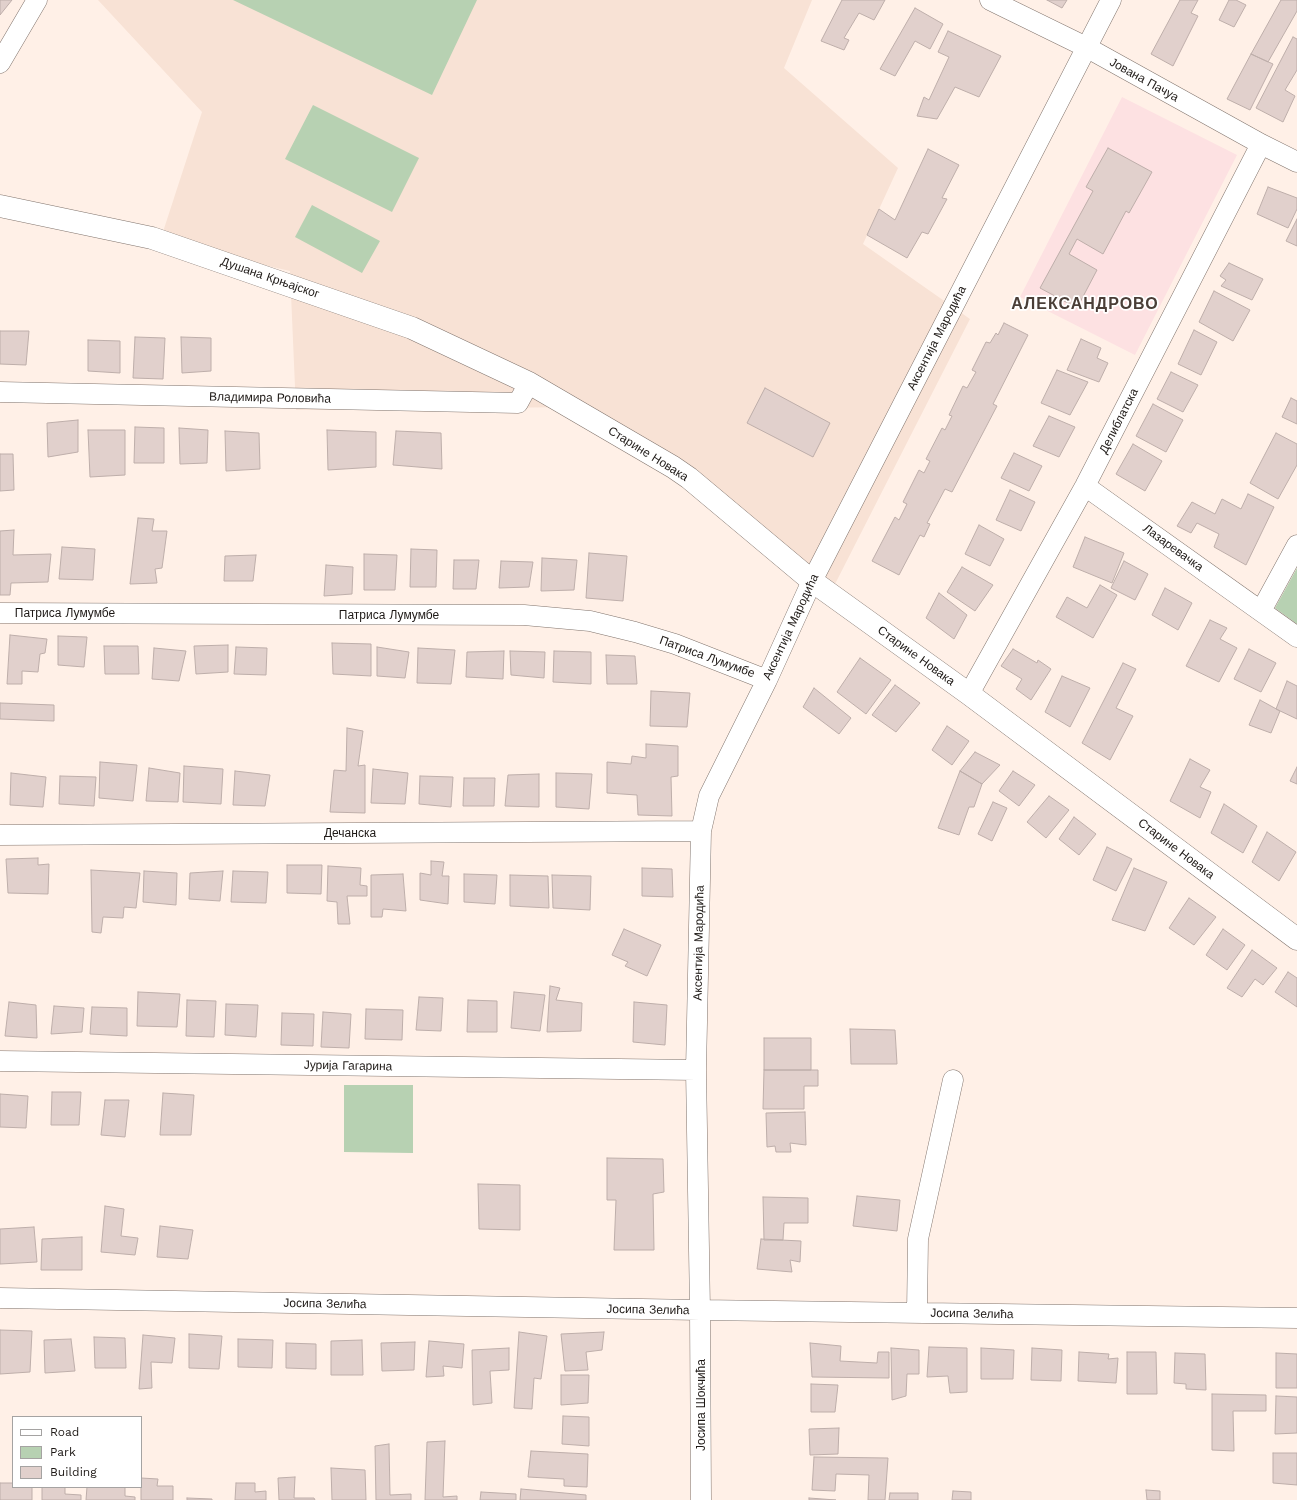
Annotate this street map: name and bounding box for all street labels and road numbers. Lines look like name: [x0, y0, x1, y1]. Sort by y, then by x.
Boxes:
street label: Јована Пачуа: [1107, 55, 1181, 105]
street label: Душана Крњајског: [219, 254, 321, 302]
street label: Аксентија Мародића: [904, 283, 970, 393]
street label: Делиблатска: [1096, 386, 1142, 456]
street label: Владимира Роловића: [209, 390, 331, 406]
street label: Старине Новака: [605, 424, 691, 484]
street label: Лазаревачка: [1140, 521, 1206, 575]
street label: Аксентија Мародића: [760, 572, 822, 682]
street label: Патриса Лумумбе: [15, 606, 115, 620]
street label: Патриса Лумумбе: [339, 608, 439, 622]
street label: Старине Новака: [875, 623, 957, 689]
street label: Патриса Лумумбе: [657, 633, 757, 681]
street label: Старине Новака: [1135, 816, 1217, 882]
street label: Дечанска: [324, 826, 376, 840]
street label: Аксентија Мародића: [691, 885, 707, 1001]
street label: Јурија Гагарина: [304, 1058, 392, 1074]
street label: Јосипа Зелића: [283, 1296, 367, 1312]
street label: Јосипа Зелића: [606, 1302, 690, 1318]
street label: Јосипа Зелића: [930, 1306, 1014, 1322]
street label: Јосипа Шокчића: [694, 1359, 708, 1451]

